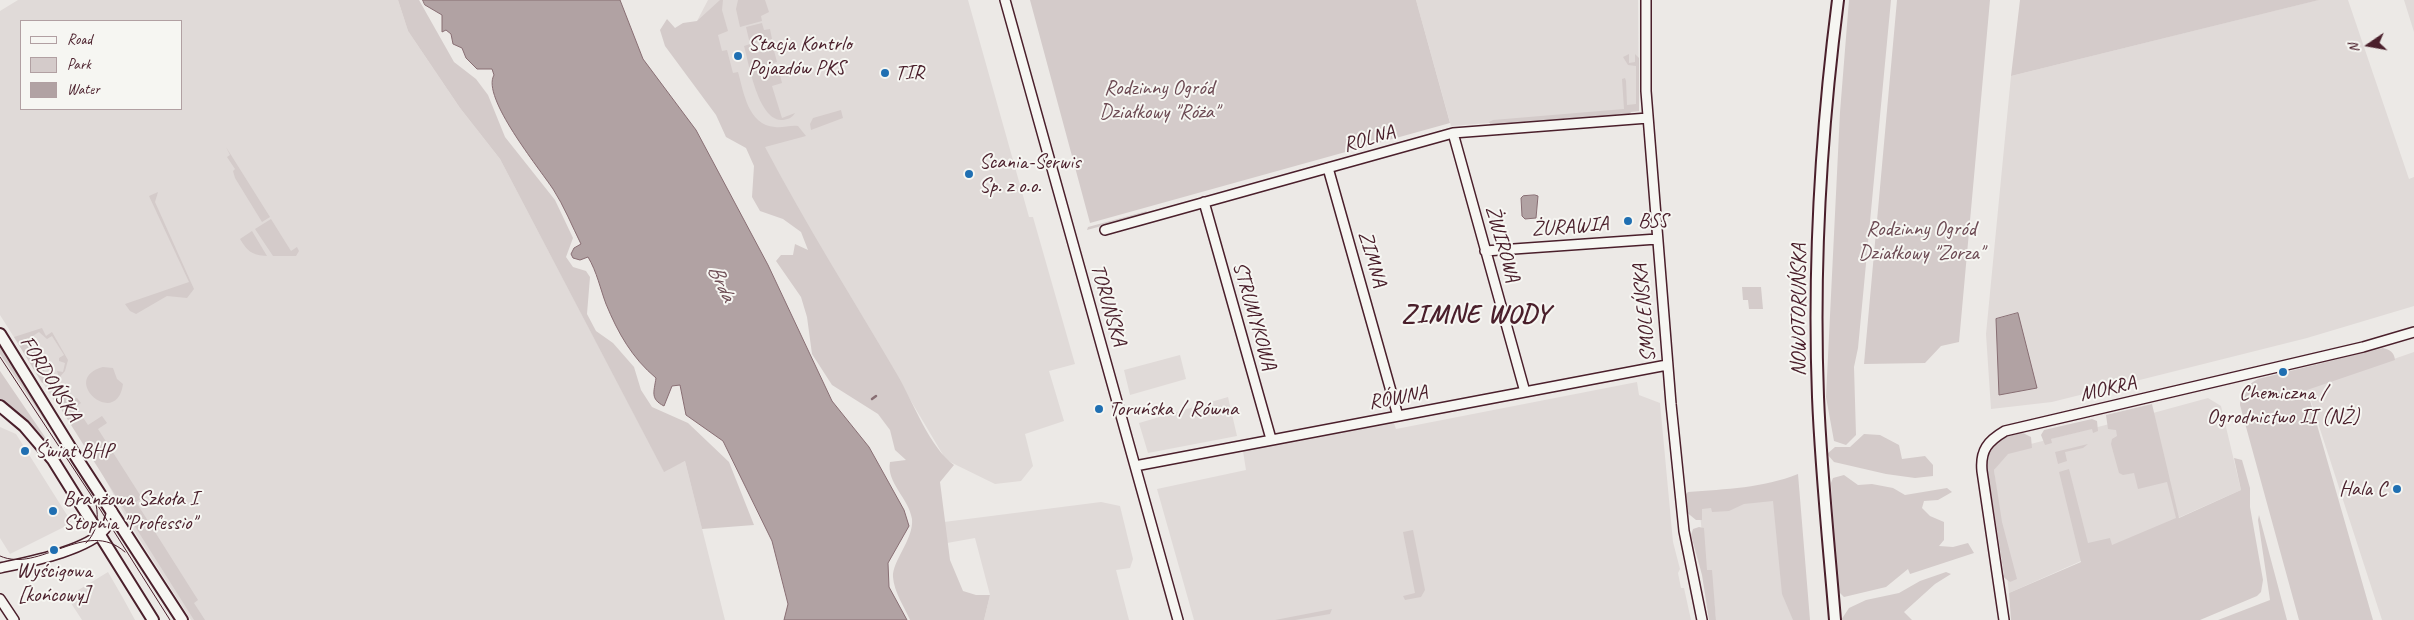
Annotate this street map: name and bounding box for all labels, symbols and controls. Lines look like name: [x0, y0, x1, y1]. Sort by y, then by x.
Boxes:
legend: [20, 20, 182, 110]
north arrow: [2344, 20, 2394, 70]
text: Road: [67, 30, 92, 49]
place label: Stacja Kontrlo Pojazdów PKS: [748, 31, 852, 81]
text: N: [2345, 42, 2363, 54]
marker: Stacja Kontrlo Pojazdów PKS: [732, 50, 744, 62]
text: Park: [67, 55, 91, 74]
place label: TIR: [895, 60, 924, 86]
marker: TIR: [879, 67, 891, 79]
park label: Rodzinny Ogród Działkowy "Róża": [1099, 75, 1219, 125]
text: Water: [67, 80, 100, 99]
street label: ROLNA: [1340, 120, 1398, 158]
place label: Scania-Serwis Sp. z o.o.: [979, 149, 1080, 199]
marker: Scania-Serwis Sp. z o.o.: [963, 168, 975, 180]
street label: ŻWIROWA: [1479, 203, 1525, 285]
place label: BSS: [1638, 208, 1668, 234]
street label: ŻURAWIA: [1531, 212, 1609, 242]
marker: BSS: [1622, 215, 1634, 227]
park label: Rodzinny Ogród Działkowy "Zorza": [1858, 216, 1984, 266]
street label: ZIMNA: [1352, 228, 1392, 290]
street label: NOWOTORUŃSKA: [1786, 244, 1812, 376]
street label: STRUMYKOWA: [1227, 259, 1281, 373]
water label: Brda: [701, 260, 741, 306]
street label: TORUŃSKA: [1084, 261, 1132, 349]
street label: SMOLEŃSKA: [1628, 263, 1662, 363]
district label: ZIMNE WODY: [1401, 299, 1551, 331]
street label: FORDOŃSKA: [14, 331, 86, 427]
marker: Chemiczna / Ogrodnictwo II (NŻ): [2277, 366, 2289, 378]
street label: MOKRA: [2078, 370, 2138, 408]
street label: RÓWNA: [1367, 380, 1429, 416]
place label: Chemiczna / Ogrodnictwo II (NŻ): [2207, 380, 2359, 430]
place label: Toruńska / Równa: [1109, 396, 1238, 422]
marker: Toruńska / Równa: [1093, 403, 1105, 415]
place label: Świat BHP: [35, 438, 113, 464]
marker: Świat BHP: [19, 445, 31, 457]
place label: Hala C: [2339, 476, 2387, 502]
marker: Hala C: [2391, 483, 2403, 495]
place label: Branżowa Szkoła I Stopnia "Professio": [63, 486, 198, 536]
marker: Branżowa Szkoła I Stopnia "Professio": [47, 505, 59, 517]
marker: Wyścigowa [końcowy]: [48, 544, 60, 556]
place label: Wyścigowa [końcowy]: [16, 558, 92, 608]

